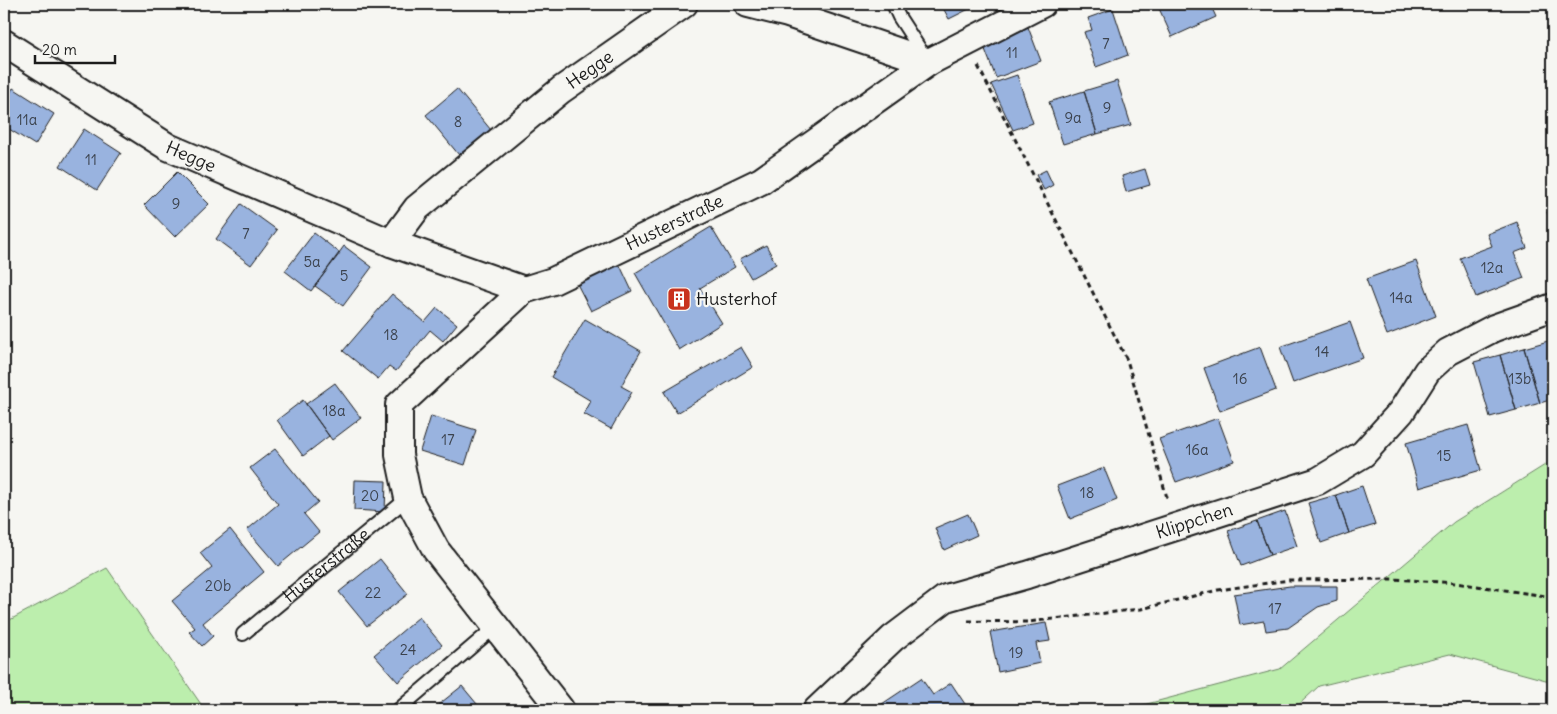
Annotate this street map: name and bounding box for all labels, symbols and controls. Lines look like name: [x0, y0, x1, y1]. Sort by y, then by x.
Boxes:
scale bar: [35, 32, 115, 64]
house number: 7: [1102, 34, 1110, 53]
text: 20 m: [42, 40, 77, 59]
house number: 11: [1006, 43, 1018, 62]
street label: Hegge: [562, 45, 618, 94]
house number: 9: [1103, 98, 1111, 117]
house number: 9a: [1064, 108, 1082, 127]
house number: 11a: [17, 110, 38, 129]
house number: 8: [454, 112, 462, 131]
street label: Hegge: [162, 135, 220, 177]
house number: 11: [85, 150, 97, 169]
street label: Husterstraße: [622, 189, 727, 255]
house number: 9: [172, 194, 180, 213]
house number: 7: [242, 224, 250, 243]
house number: 5a: [303, 252, 321, 271]
house number: 12a: [1481, 258, 1504, 277]
house number: 5: [340, 266, 348, 285]
building icon: Husterhof: [666, 286, 692, 312]
place label: Husterhof: [696, 287, 778, 310]
house number: 14a: [1389, 288, 1413, 307]
house number: 18: [384, 325, 398, 344]
house number: 14: [1315, 342, 1330, 361]
house number: 16: [1233, 369, 1247, 388]
house number: 13b: [1509, 369, 1531, 388]
house number: 18a: [322, 401, 346, 420]
house number: 17: [441, 430, 455, 449]
house number: 16a: [1185, 440, 1209, 459]
house number: 15: [1437, 446, 1451, 465]
house number: 18: [1080, 483, 1094, 502]
house number: 20: [361, 486, 379, 505]
street label: Klippchen: [1153, 497, 1235, 544]
street label: Husterstraße: [278, 522, 374, 607]
house number: 20b: [205, 576, 231, 595]
house number: 22: [365, 583, 381, 602]
house number: 17: [1268, 599, 1282, 618]
house number: 24: [400, 640, 417, 659]
house number: 19: [1009, 643, 1023, 662]

